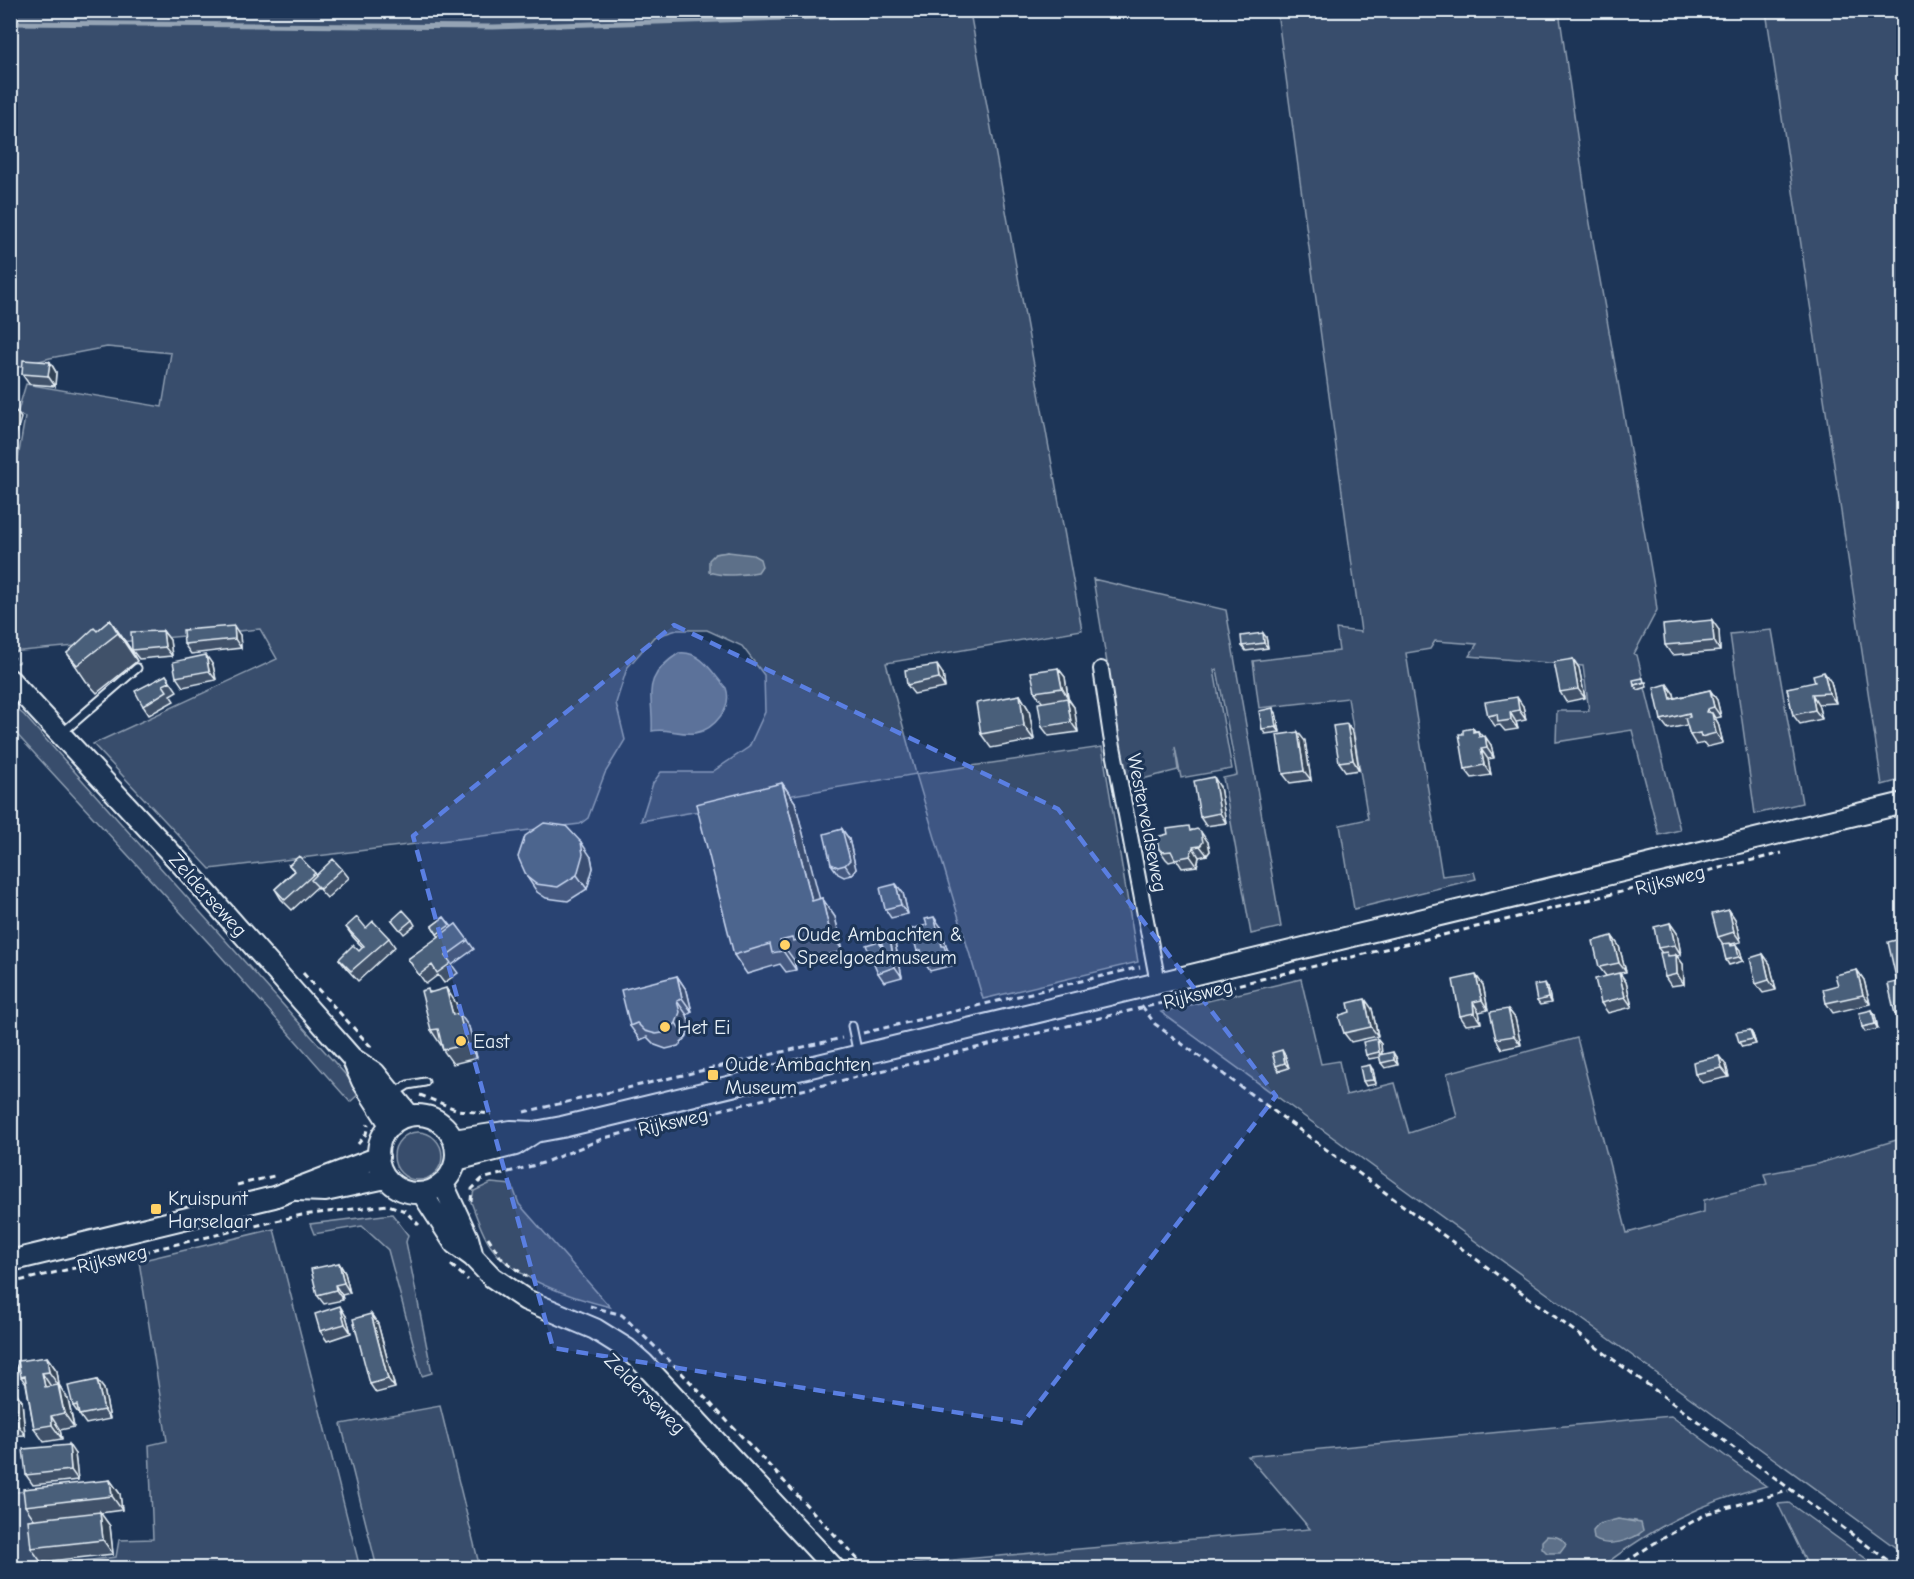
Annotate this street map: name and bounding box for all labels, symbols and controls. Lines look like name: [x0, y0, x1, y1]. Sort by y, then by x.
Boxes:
street label: Westerveldseweg: [1122, 752, 1172, 894]
street label: Zelderseweg: [164, 848, 252, 942]
street label: Rijksweg: [1633, 860, 1707, 900]
place label: Oude Ambachten & Speelgoedmuseum: [797, 923, 963, 969]
marker: Oude Ambachten & Speelgoedmuseum: [778, 938, 792, 952]
street label: Rijksweg: [1161, 974, 1235, 1014]
place label: Het Ei: [677, 1016, 730, 1039]
marker: Het Ei: [658, 1020, 672, 1034]
place label: East: [473, 1030, 511, 1053]
marker: East: [454, 1034, 468, 1048]
place label: Oude Ambachten Museum: [725, 1053, 871, 1099]
marker: Oude Ambachten Museum: [706, 1068, 720, 1082]
street label: Rijksweg: [636, 1103, 710, 1141]
place label: Kruispunt Harselaar: [168, 1187, 252, 1233]
marker: Kruispunt Harselaar: [149, 1202, 163, 1216]
street label: Rijksweg: [75, 1240, 149, 1278]
street label: Zelderseweg: [600, 1349, 690, 1439]

